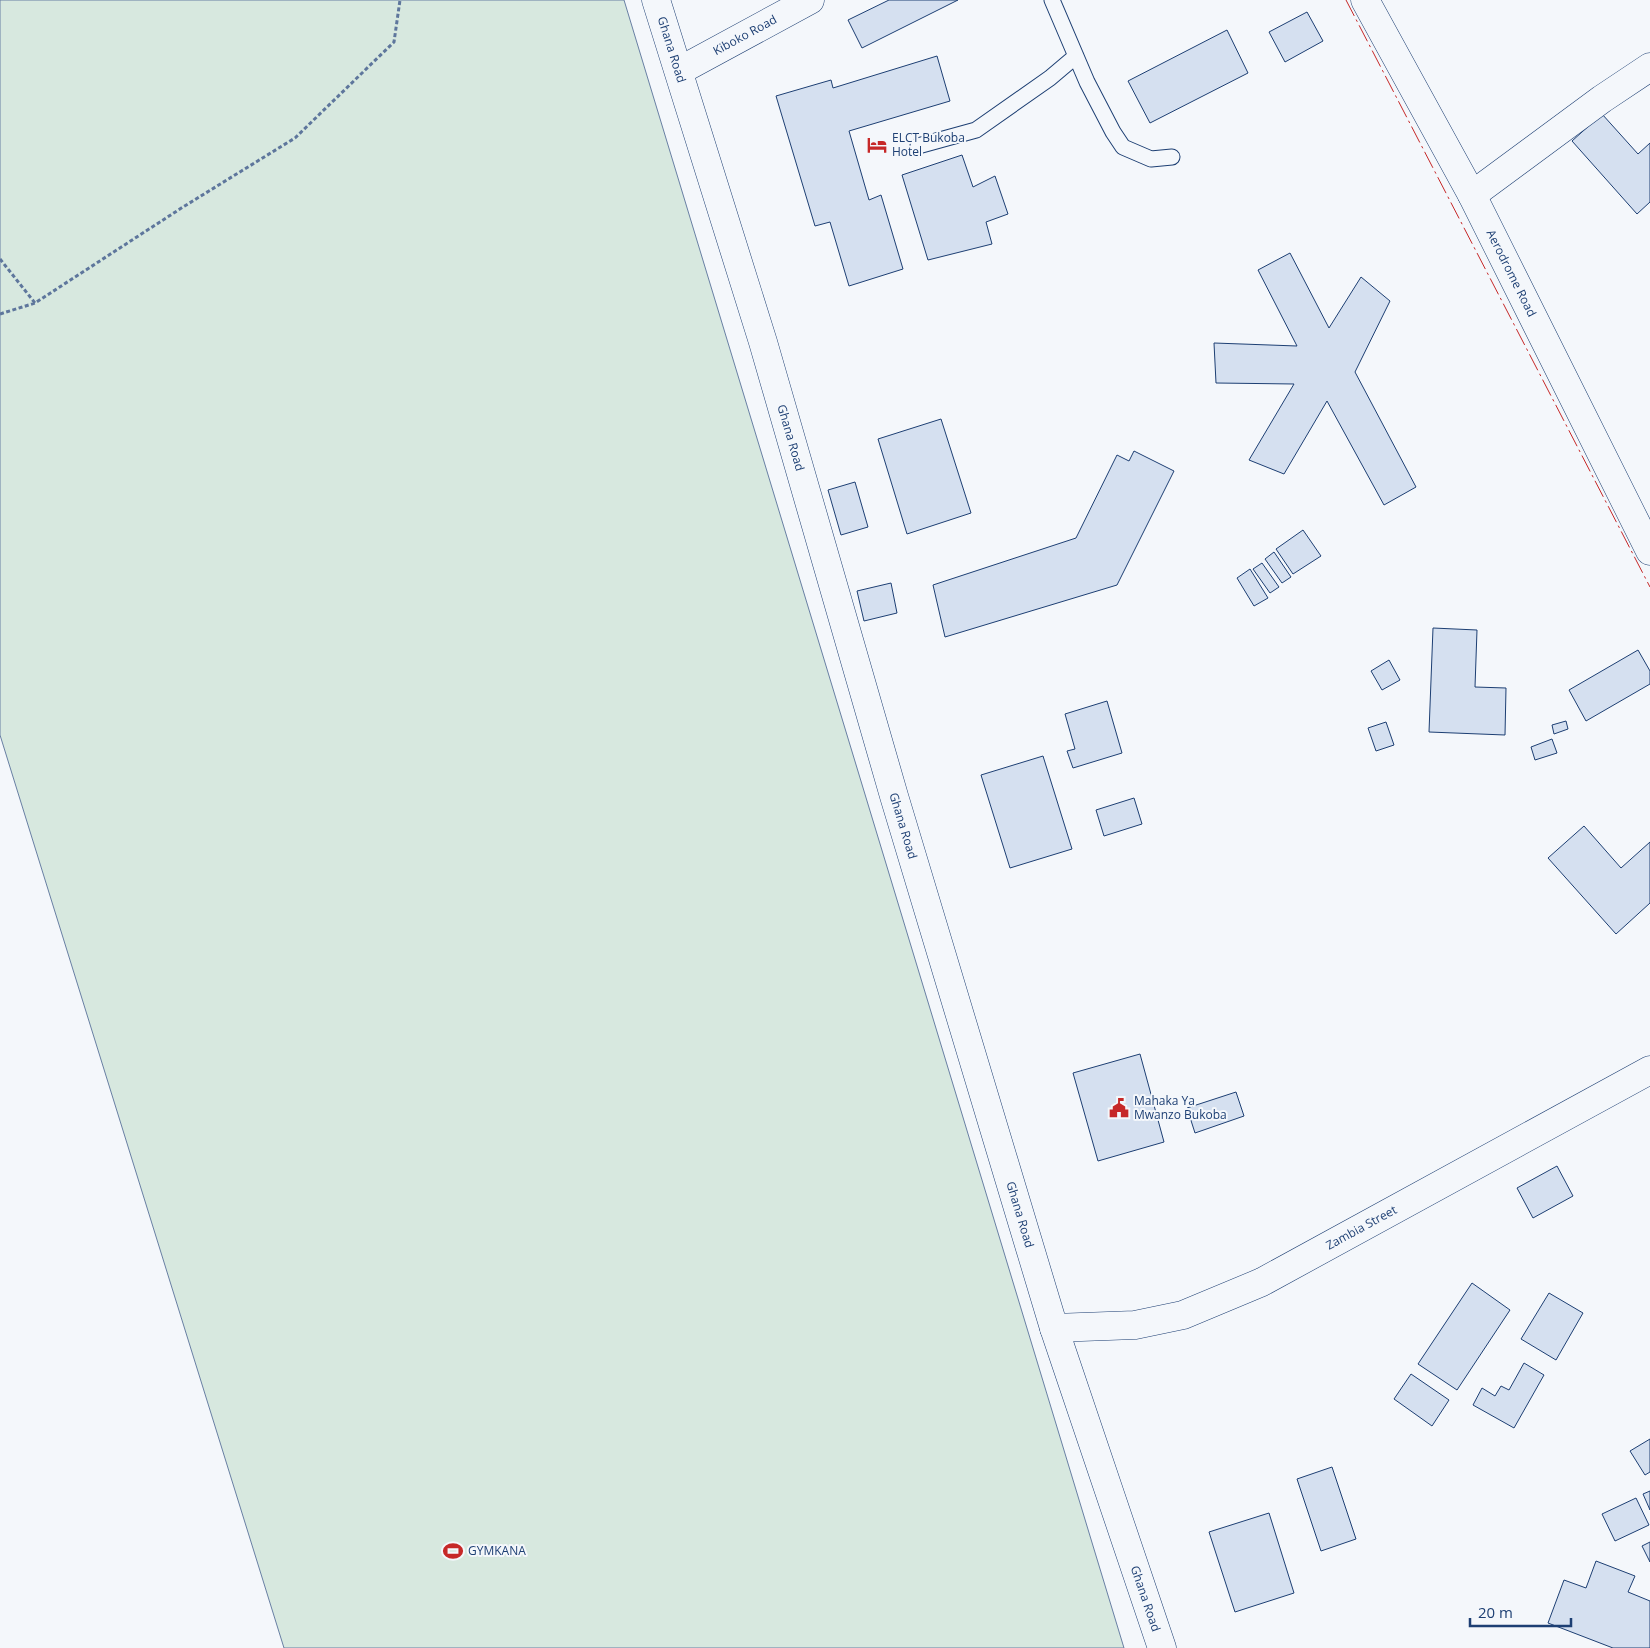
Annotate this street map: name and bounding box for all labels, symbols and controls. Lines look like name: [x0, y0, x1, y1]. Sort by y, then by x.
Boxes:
street label: Kiboko Road: [710, 11, 780, 59]
street label: Ghana Road: [654, 14, 690, 85]
place label: ELCT Bukoba Hotel: [892, 129, 965, 160]
hotel icon: ELCT Bukoba Hotel: [866, 134, 888, 156]
street label: Aerodrome Road: [1483, 227, 1541, 320]
street label: Ghana Road: [773, 402, 809, 473]
street label: Ghana Road: [885, 790, 921, 861]
place label: Mahaka Ya Mwanzo Bukoba: [1134, 1092, 1227, 1123]
public building icon: Mahaka Ya Mwanzo Bukoba: [1108, 1097, 1130, 1119]
street label: Ghana Road: [1002, 1179, 1038, 1250]
street label: Zambia Street: [1323, 1201, 1400, 1253]
sports icon: GYMKANA: [442, 1540, 464, 1562]
place label: GYMKANA: [468, 1542, 526, 1559]
street label: Ghana Road: [1127, 1563, 1165, 1634]
scale bar: [1470, 1596, 1571, 1628]
text: 20 m: [1478, 1602, 1513, 1622]

